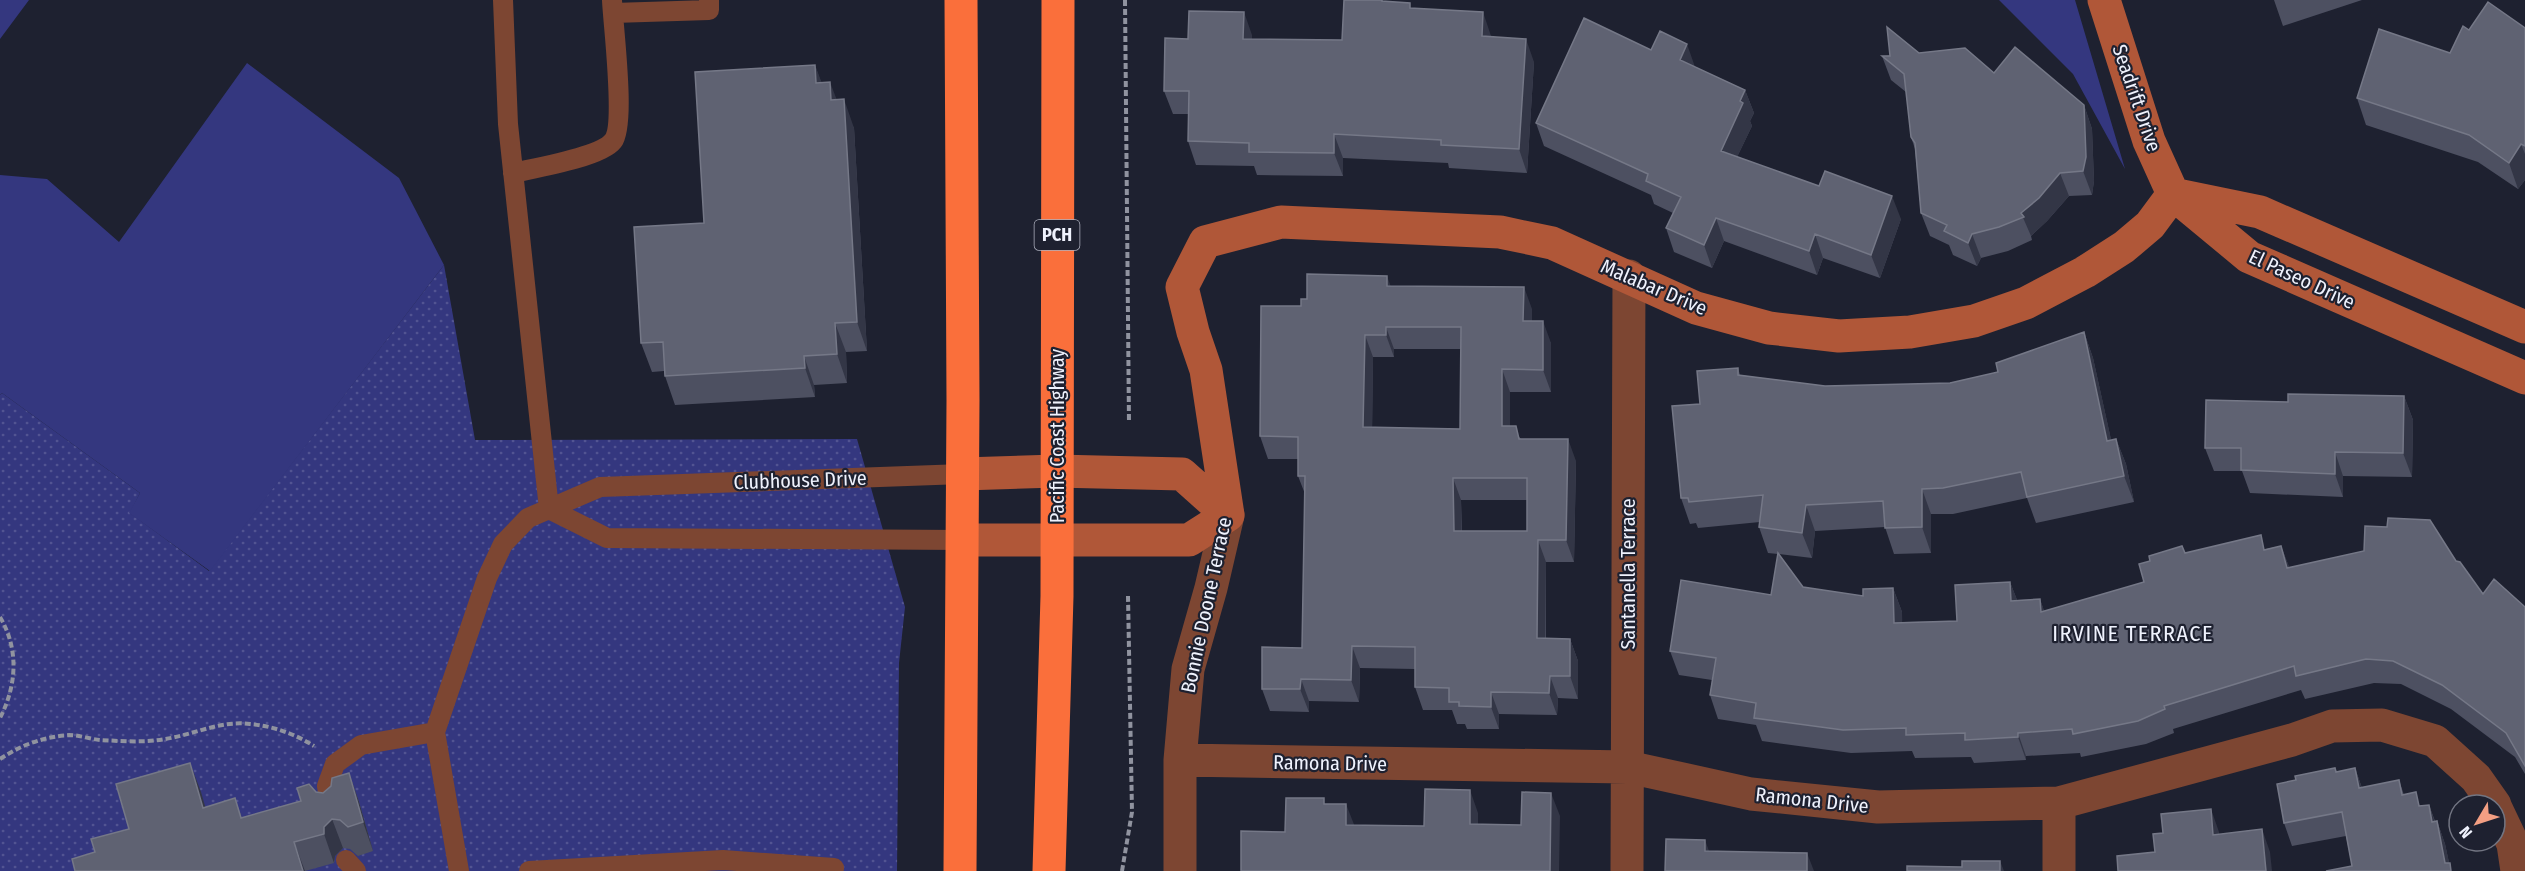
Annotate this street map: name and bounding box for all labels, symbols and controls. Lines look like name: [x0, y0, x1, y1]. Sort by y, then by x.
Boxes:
street label: Seadrift Drive: [2107, 41, 2167, 155]
road number: PCH: [1034, 220, 1080, 250]
street label: El Paseo Drive: [2245, 244, 2359, 314]
street label: Malabar Drive: [1597, 254, 1711, 320]
street label: Pacific Coast Highway: [1045, 349, 1069, 523]
street label: Clubhouse Drive: [733, 466, 867, 494]
street label: Santanella Terrace: [1616, 498, 1640, 650]
street label: Bonnie Doone Terrace: [1176, 515, 1236, 695]
district label: IRVINE TERRACE: [2052, 620, 2214, 647]
street label: Ramona Drive: [1273, 750, 1387, 776]
street label: Ramona Drive: [1754, 782, 1870, 818]
north arrow: [2447, 793, 2507, 853]
text: N: [2455, 822, 2476, 842]

